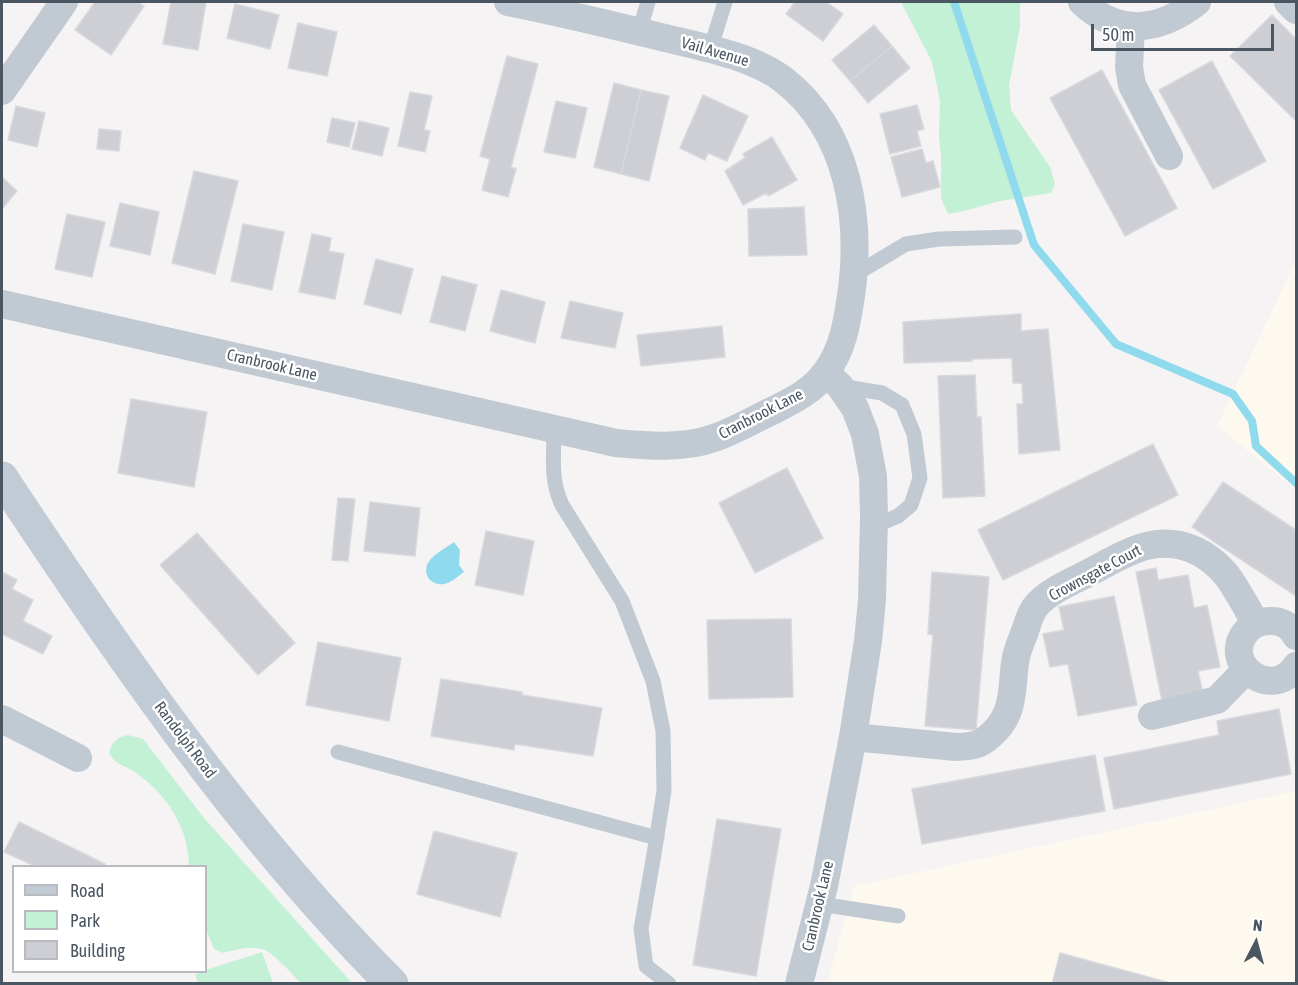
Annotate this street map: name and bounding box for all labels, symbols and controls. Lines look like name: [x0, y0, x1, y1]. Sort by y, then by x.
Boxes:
scale bar: [1094, 12, 1277, 50]
text: 50 m: [1102, 24, 1134, 45]
street label: Vail Avenue: [679, 33, 751, 71]
street label: Cranbrook Lane: [225, 345, 319, 385]
street label: Cranbrook Lane: [716, 385, 806, 443]
street label: Crownsgate Court: [1046, 541, 1144, 605]
street label: Randolph Road: [150, 698, 220, 782]
street label: Cranbrook Lane: [798, 859, 838, 953]
legend: [12, 865, 207, 973]
text: Road: [70, 880, 104, 901]
text: Park: [70, 910, 100, 931]
north arrow: [1226, 913, 1286, 973]
text: N: [1252, 916, 1264, 935]
text: Building: [70, 940, 125, 961]

